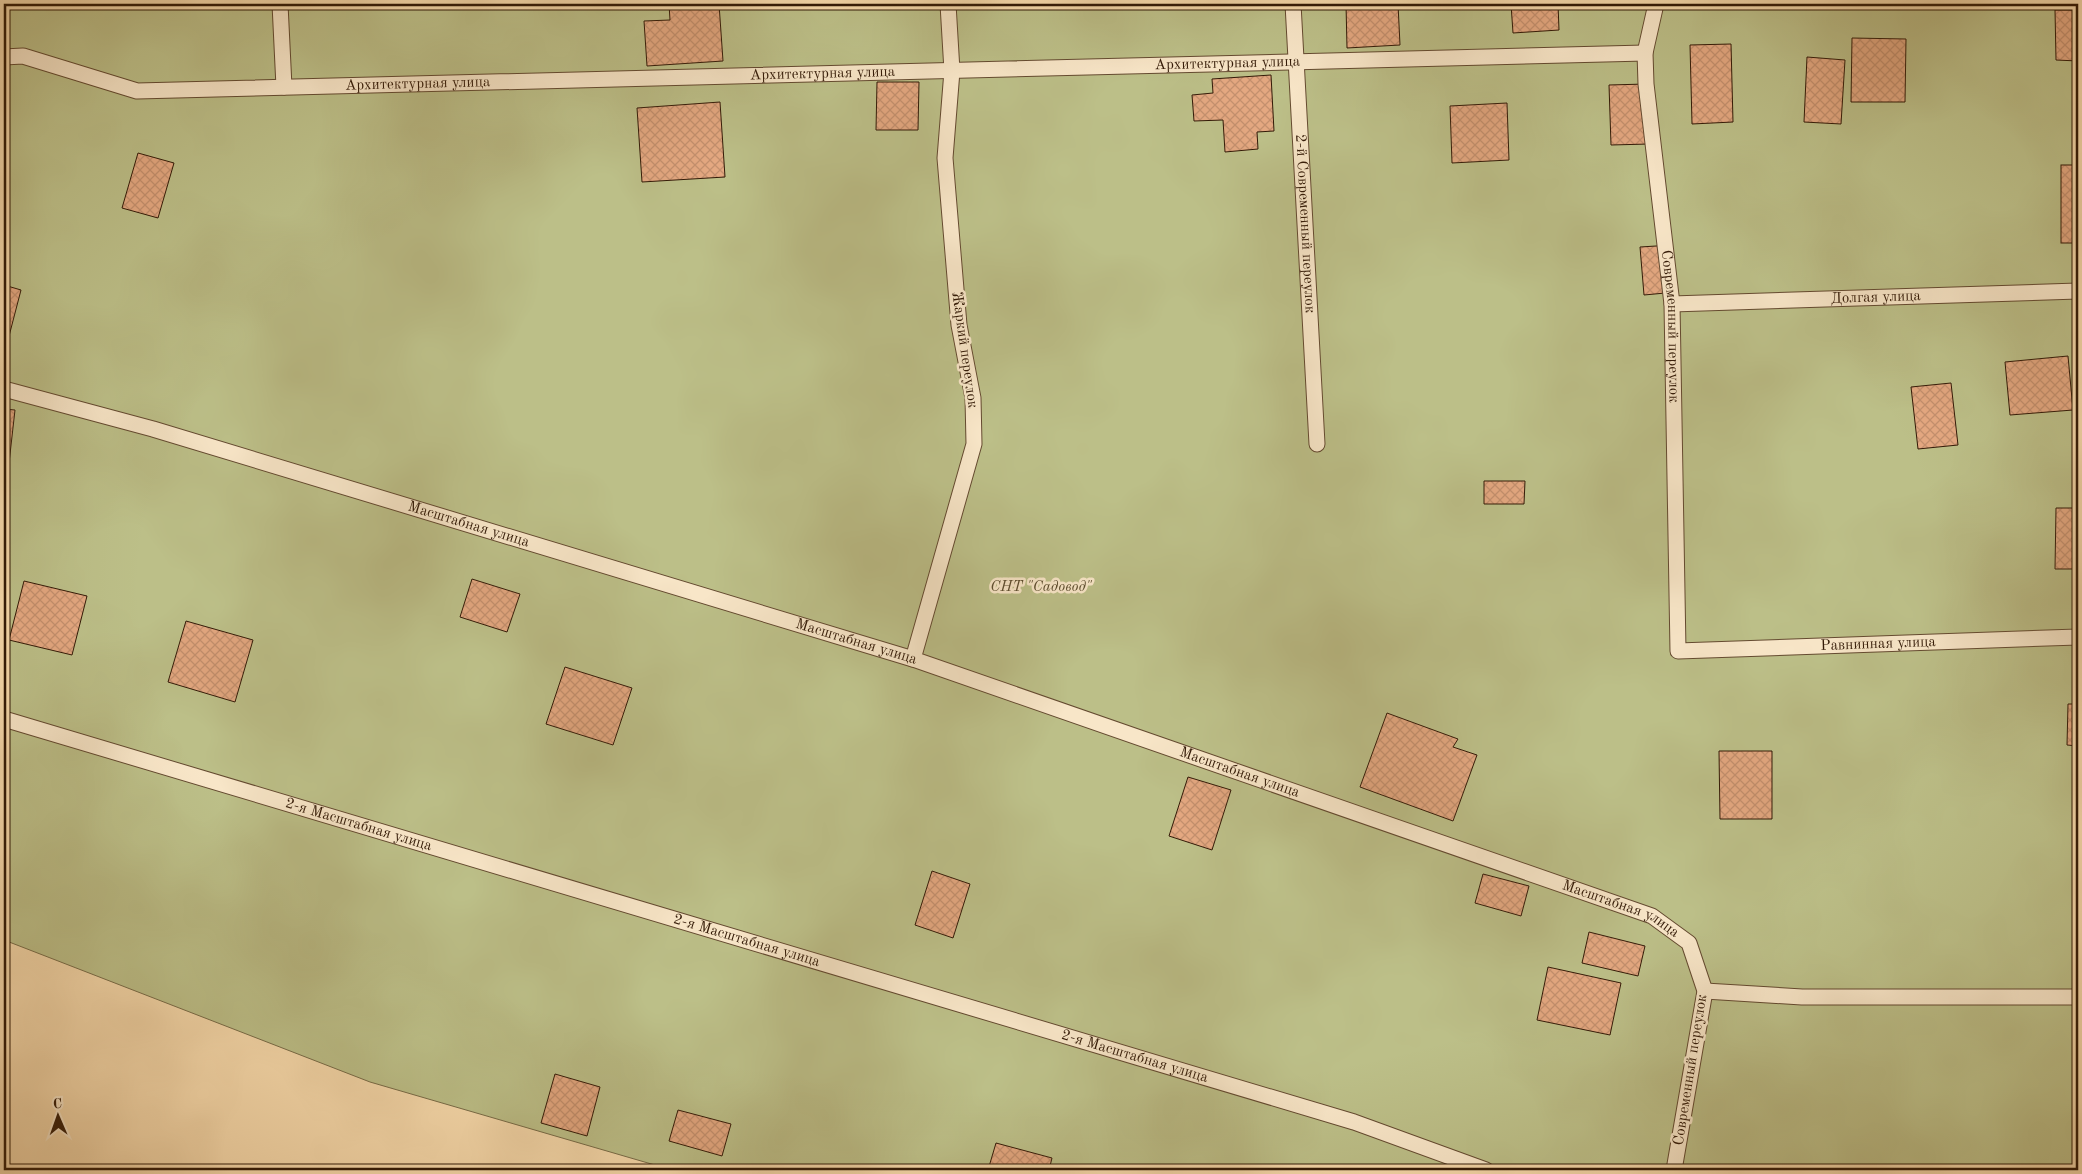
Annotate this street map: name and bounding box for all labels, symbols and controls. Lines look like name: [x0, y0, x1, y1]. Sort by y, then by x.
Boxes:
street label: Архитектурная улица: [1155, 54, 1301, 73]
street label: Архитектурная улица: [750, 64, 896, 83]
street label: Архитектурная улица: [345, 75, 491, 93]
street label: 2-й Современный переулок: [1293, 134, 1317, 314]
street label: Современный переулок: [1658, 249, 1681, 403]
street label: Долгая улица: [1831, 289, 1922, 306]
street label: Жаркий переулок: [948, 291, 980, 410]
street label: Масштабная улица: [406, 499, 532, 550]
park label: СНТ "Садовод": [990, 580, 1093, 595]
street label: Масштабная улица: [794, 616, 919, 667]
street label: Равнинная улица: [1820, 634, 1937, 654]
street label: Масштабная улица: [1178, 745, 1302, 801]
street label: 2-я Масштабная улица: [283, 796, 434, 854]
street label: Масштабная улица: [1560, 878, 1682, 941]
street label: 2-я Масштабная улица: [671, 912, 822, 970]
street label: Современный переулок: [1672, 993, 1710, 1147]
street label: 2-я Масштабная улица: [1060, 1028, 1210, 1086]
north arrow: [32, 1092, 82, 1142]
text: С: [53, 1097, 62, 1111]

